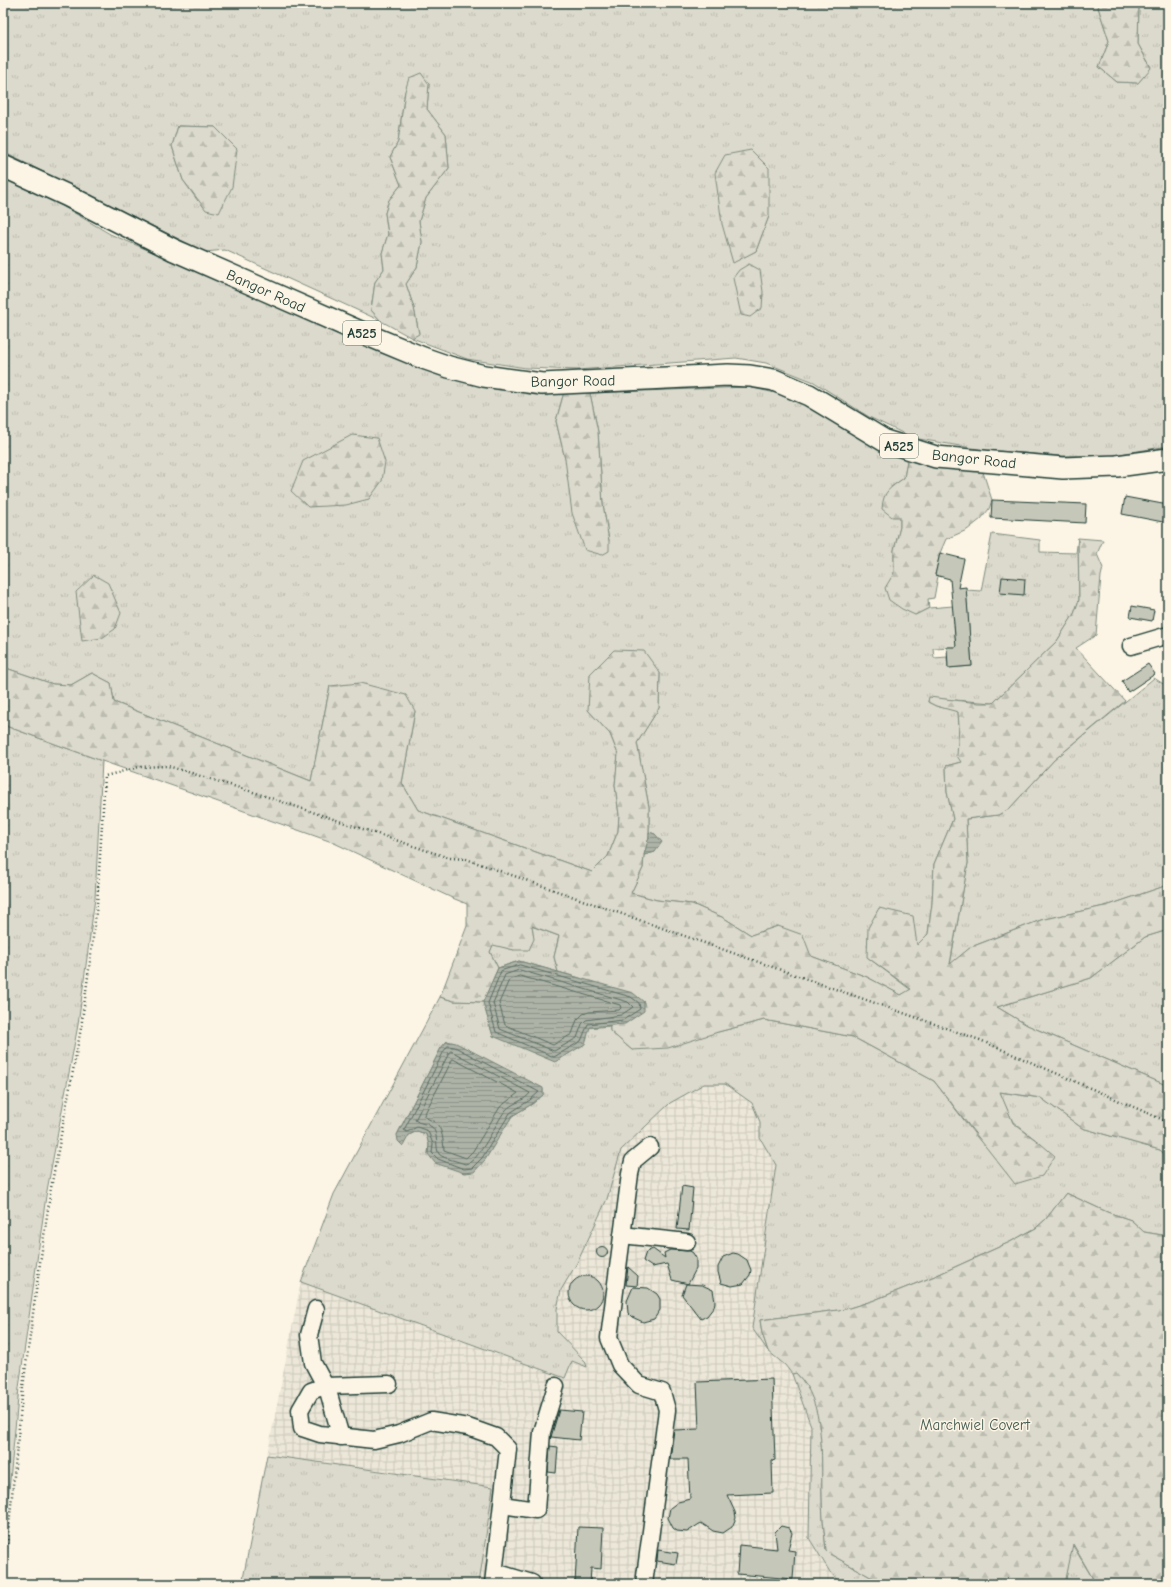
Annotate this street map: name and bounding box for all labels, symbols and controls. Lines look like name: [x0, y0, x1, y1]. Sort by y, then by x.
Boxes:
street label: Bangor Road: [224, 266, 308, 316]
road number: A525: [343, 321, 381, 345]
street label: Bangor Road: [531, 371, 615, 391]
road number: A525: [880, 434, 918, 458]
street label: Bangor Road: [931, 446, 1017, 472]
park label: Marchwiel Covert: [920, 1416, 1031, 1434]

